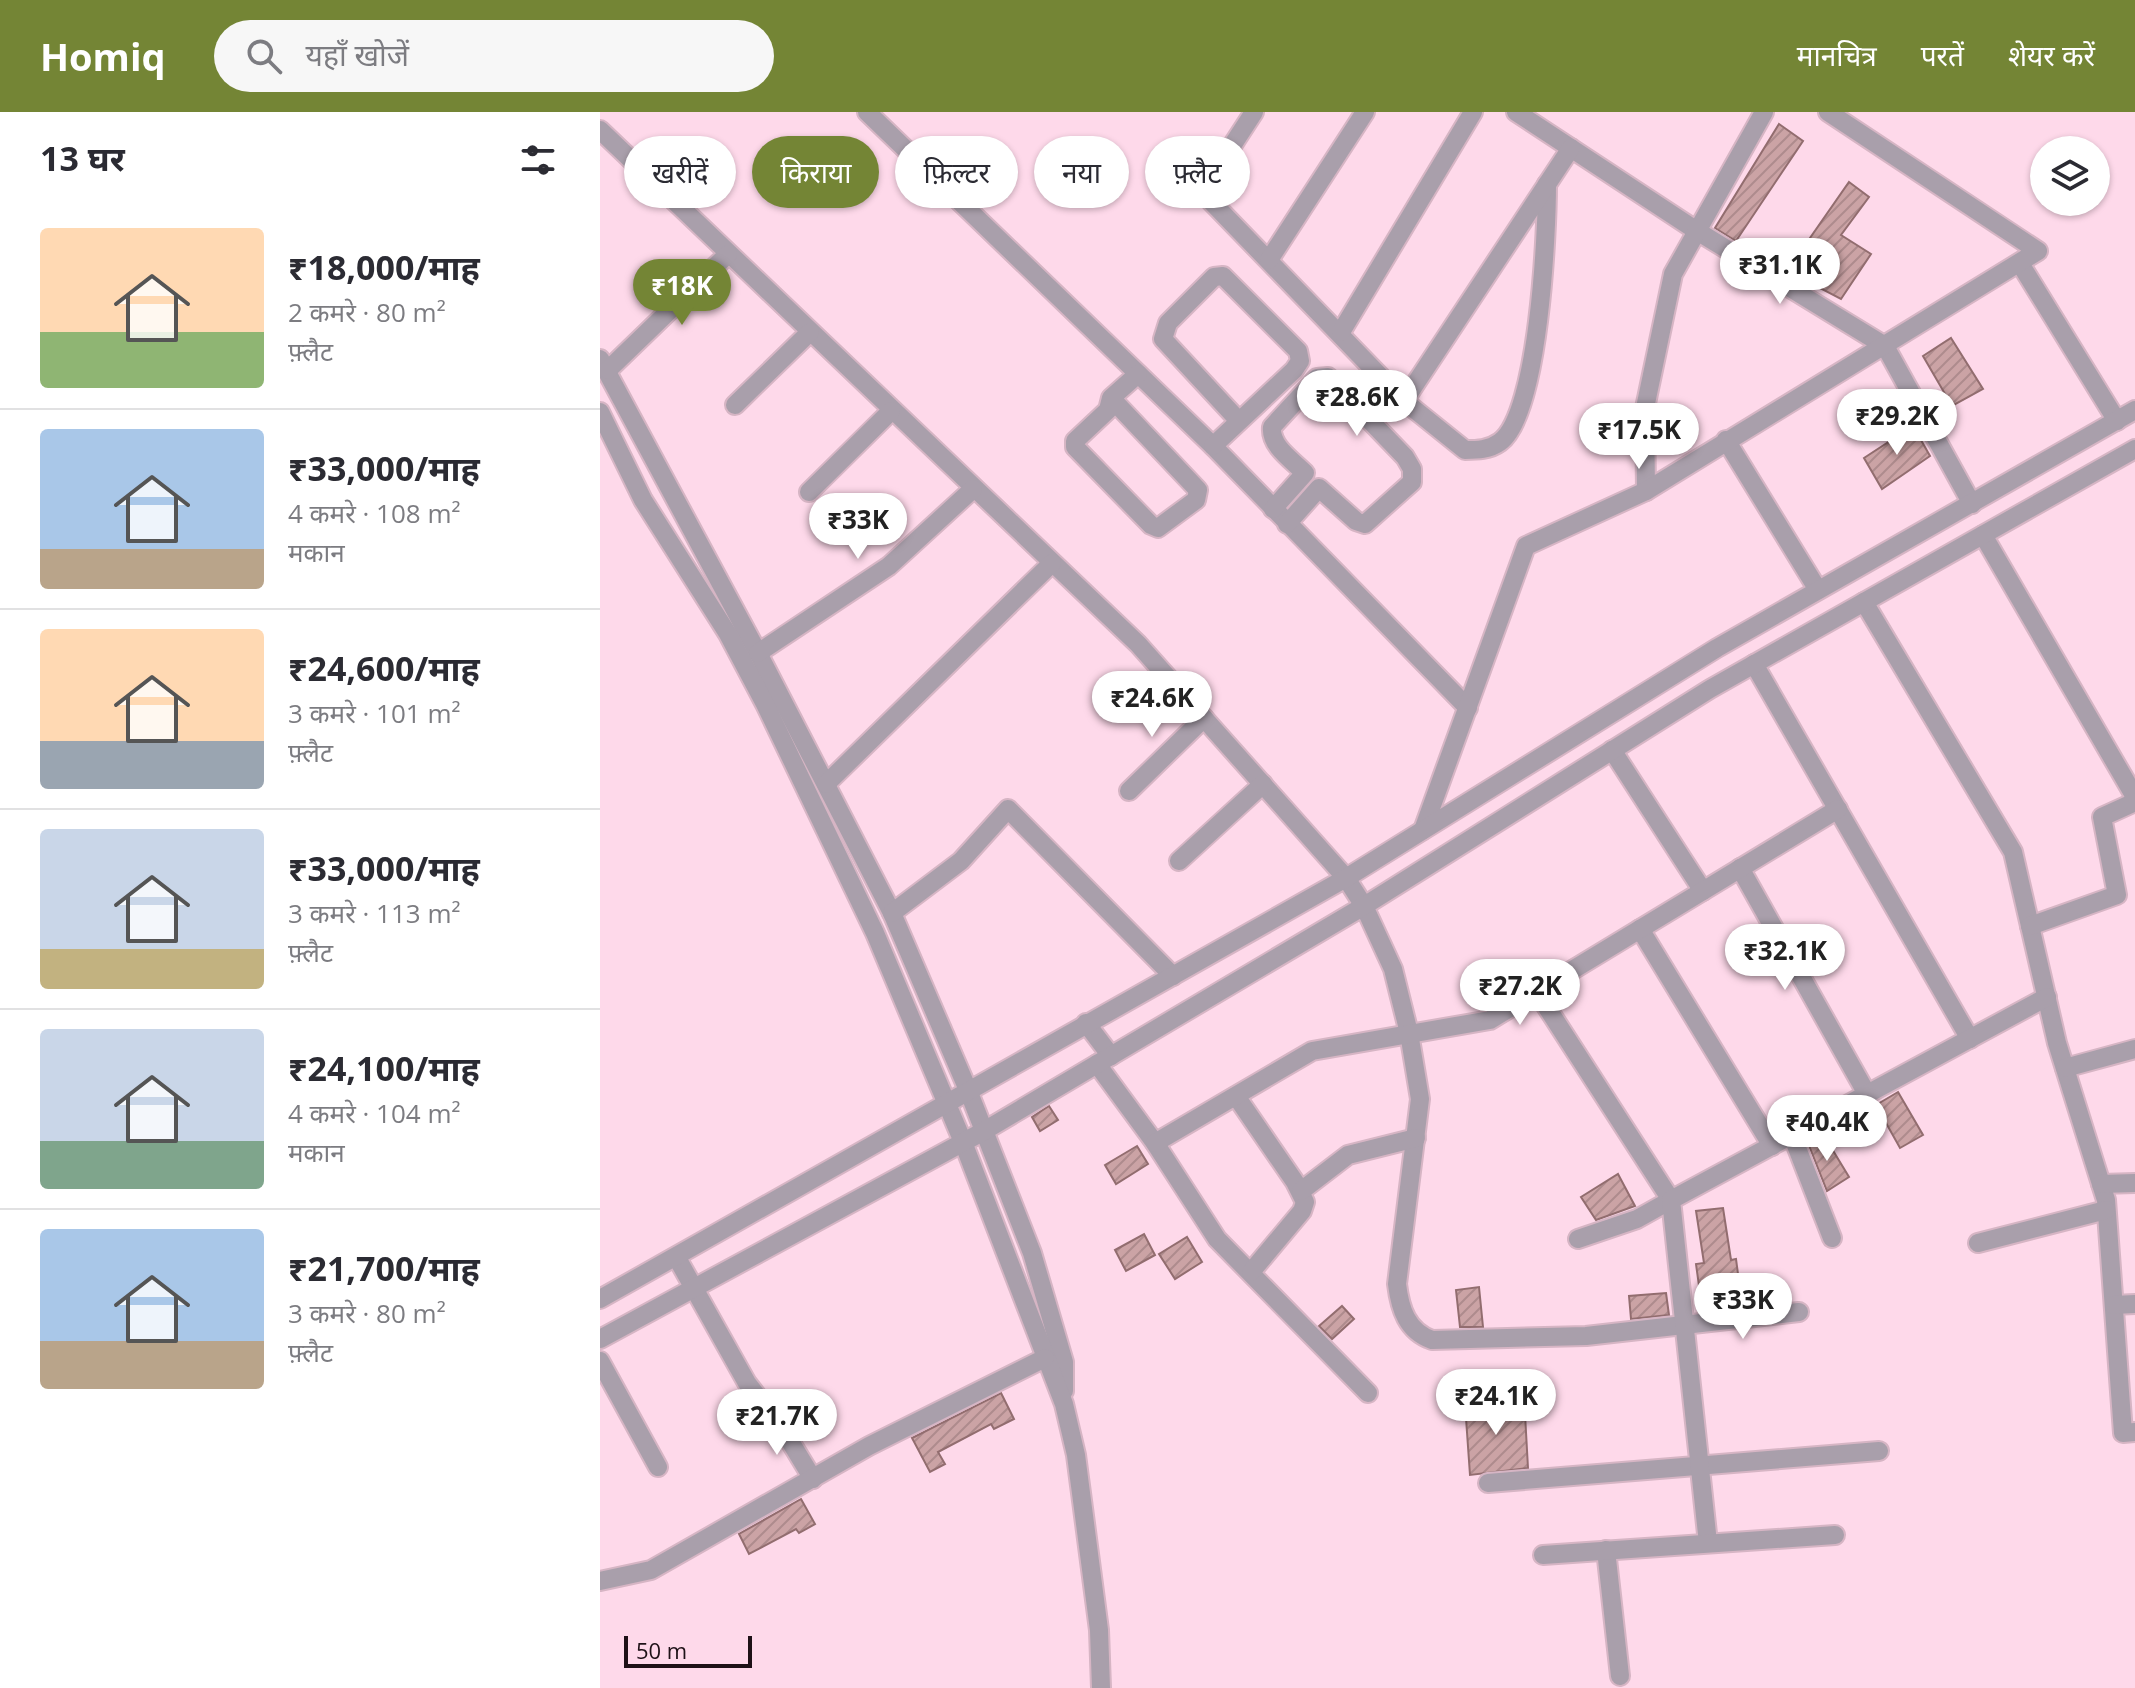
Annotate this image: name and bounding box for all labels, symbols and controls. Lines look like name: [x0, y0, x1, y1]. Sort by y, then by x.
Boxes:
search box: [214, 20, 774, 92]
text: Homiq: [40, 30, 166, 82]
icon: search: [242, 34, 286, 78]
text: यहाँ खोजें: [306, 34, 409, 75]
text: मानचित्र: [1797, 36, 1877, 74]
text: परतें: [1921, 36, 1964, 74]
text: शेयर करें: [2008, 36, 2095, 74]
text: 13 घर: [40, 135, 125, 181]
chip: खरीदें: [624, 136, 736, 208]
chip: किराया: [752, 136, 879, 208]
chip: फ़िल्टर: [895, 136, 1018, 208]
chip: नया: [1034, 136, 1129, 208]
chip: फ़्लैट: [1145, 136, 1250, 208]
map controls: [2030, 136, 2110, 216]
button: layers: [2030, 136, 2110, 216]
icon: filters: [516, 138, 560, 182]
pin: ₹31.1K: [1715, 238, 1845, 306]
text: ₹18,000/माह: [288, 244, 480, 290]
text: ₹31.1K: [1738, 246, 1822, 282]
pin: ₹18K: [635, 259, 729, 327]
icon: home: [104, 260, 200, 356]
text: ₹18K: [651, 267, 713, 303]
text: 2 कमरे · 80 m²: [288, 294, 446, 330]
text: फ़्लैट: [288, 333, 333, 369]
pin: ₹28.6K: [1292, 370, 1422, 438]
text: ₹28.6K: [1315, 378, 1399, 414]
pin: ₹29.2K: [1832, 389, 1962, 457]
text: ₹29.2K: [1855, 397, 1939, 433]
pin: ₹17.5K: [1574, 403, 1704, 471]
text: ₹17.5K: [1597, 411, 1681, 447]
text: ₹33,000/माह: [288, 445, 480, 491]
icon: home: [104, 461, 200, 557]
pin: ₹33K: [811, 493, 905, 561]
text: 4 कमरे · 108 m²: [288, 495, 461, 531]
text: ₹33K: [827, 501, 889, 537]
text: मकान: [288, 534, 345, 570]
text: ₹24,600/माह: [288, 645, 480, 691]
icon: home: [104, 661, 200, 757]
pin: ₹24.6K: [1087, 671, 1217, 739]
text: ₹24.6K: [1110, 679, 1194, 715]
text: 3 कमरे · 101 m²: [288, 695, 461, 731]
text: फ़्लैट: [288, 734, 333, 770]
text: ₹33,000/माह: [288, 845, 480, 891]
icon: home: [104, 861, 200, 957]
text: 3 कमरे · 113 m²: [288, 895, 461, 931]
pin: ₹32.1K: [1720, 924, 1850, 992]
text: ₹32.1K: [1743, 932, 1827, 968]
text: फ़्लैट: [288, 934, 333, 970]
pin: ₹27.2K: [1455, 959, 1585, 1027]
text: ₹27.2K: [1478, 967, 1562, 1003]
text: ₹24,100/माह: [288, 1045, 480, 1091]
icon: home: [104, 1061, 200, 1157]
text: 4 कमरे · 104 m²: [288, 1095, 461, 1131]
pin: ₹40.4K: [1762, 1095, 1892, 1163]
text: ₹40.4K: [1785, 1103, 1869, 1139]
text: मकान: [288, 1134, 345, 1170]
text: ₹21,700/माह: [288, 1245, 480, 1291]
icon: home: [104, 1261, 200, 1357]
pin: ₹33K: [1696, 1273, 1790, 1341]
text: ₹33K: [1712, 1281, 1774, 1317]
text: 3 कमरे · 80 m²: [288, 1295, 446, 1331]
text: फ़्लैट: [288, 1334, 333, 1370]
pin: ₹24.1K: [1431, 1369, 1561, 1437]
text: ₹24.1K: [1454, 1377, 1538, 1413]
pin: ₹21.7K: [712, 1389, 842, 1457]
text: ₹21.7K: [735, 1397, 819, 1433]
scale bar: [624, 1632, 752, 1668]
text: 50 m: [636, 1635, 687, 1665]

